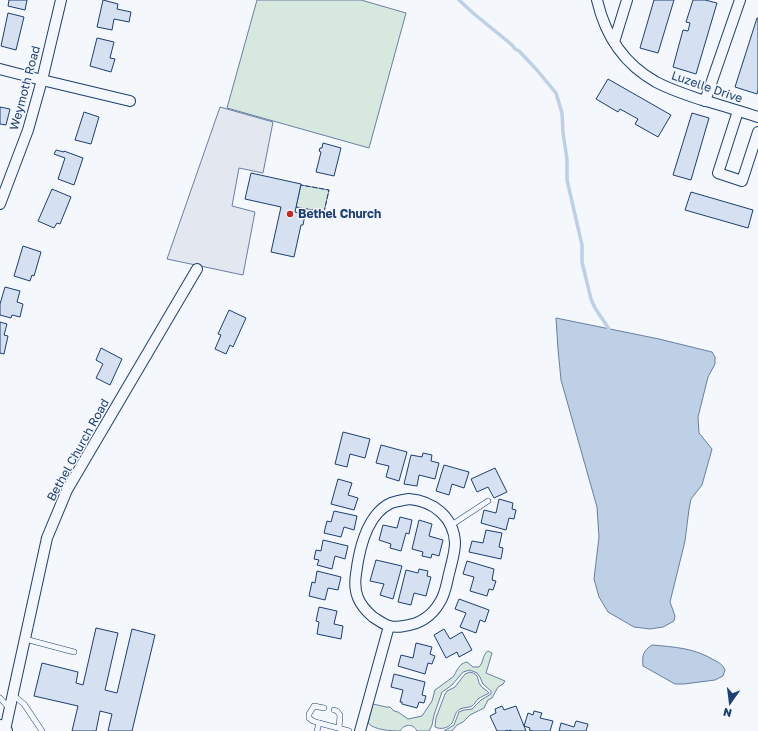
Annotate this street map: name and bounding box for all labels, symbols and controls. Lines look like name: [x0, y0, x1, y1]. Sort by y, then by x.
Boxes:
street label: Weymoth Road: [6, 44, 43, 132]
street label: Luzelle Drive: [670, 67, 745, 106]
place label: Bethel Church: [298, 206, 381, 221]
marker: Bethel Church: [285, 209, 295, 219]
street label: Bethel Church Road: [43, 396, 112, 504]
north arrow: [710, 683, 750, 723]
text: N: [722, 706, 733, 721]

